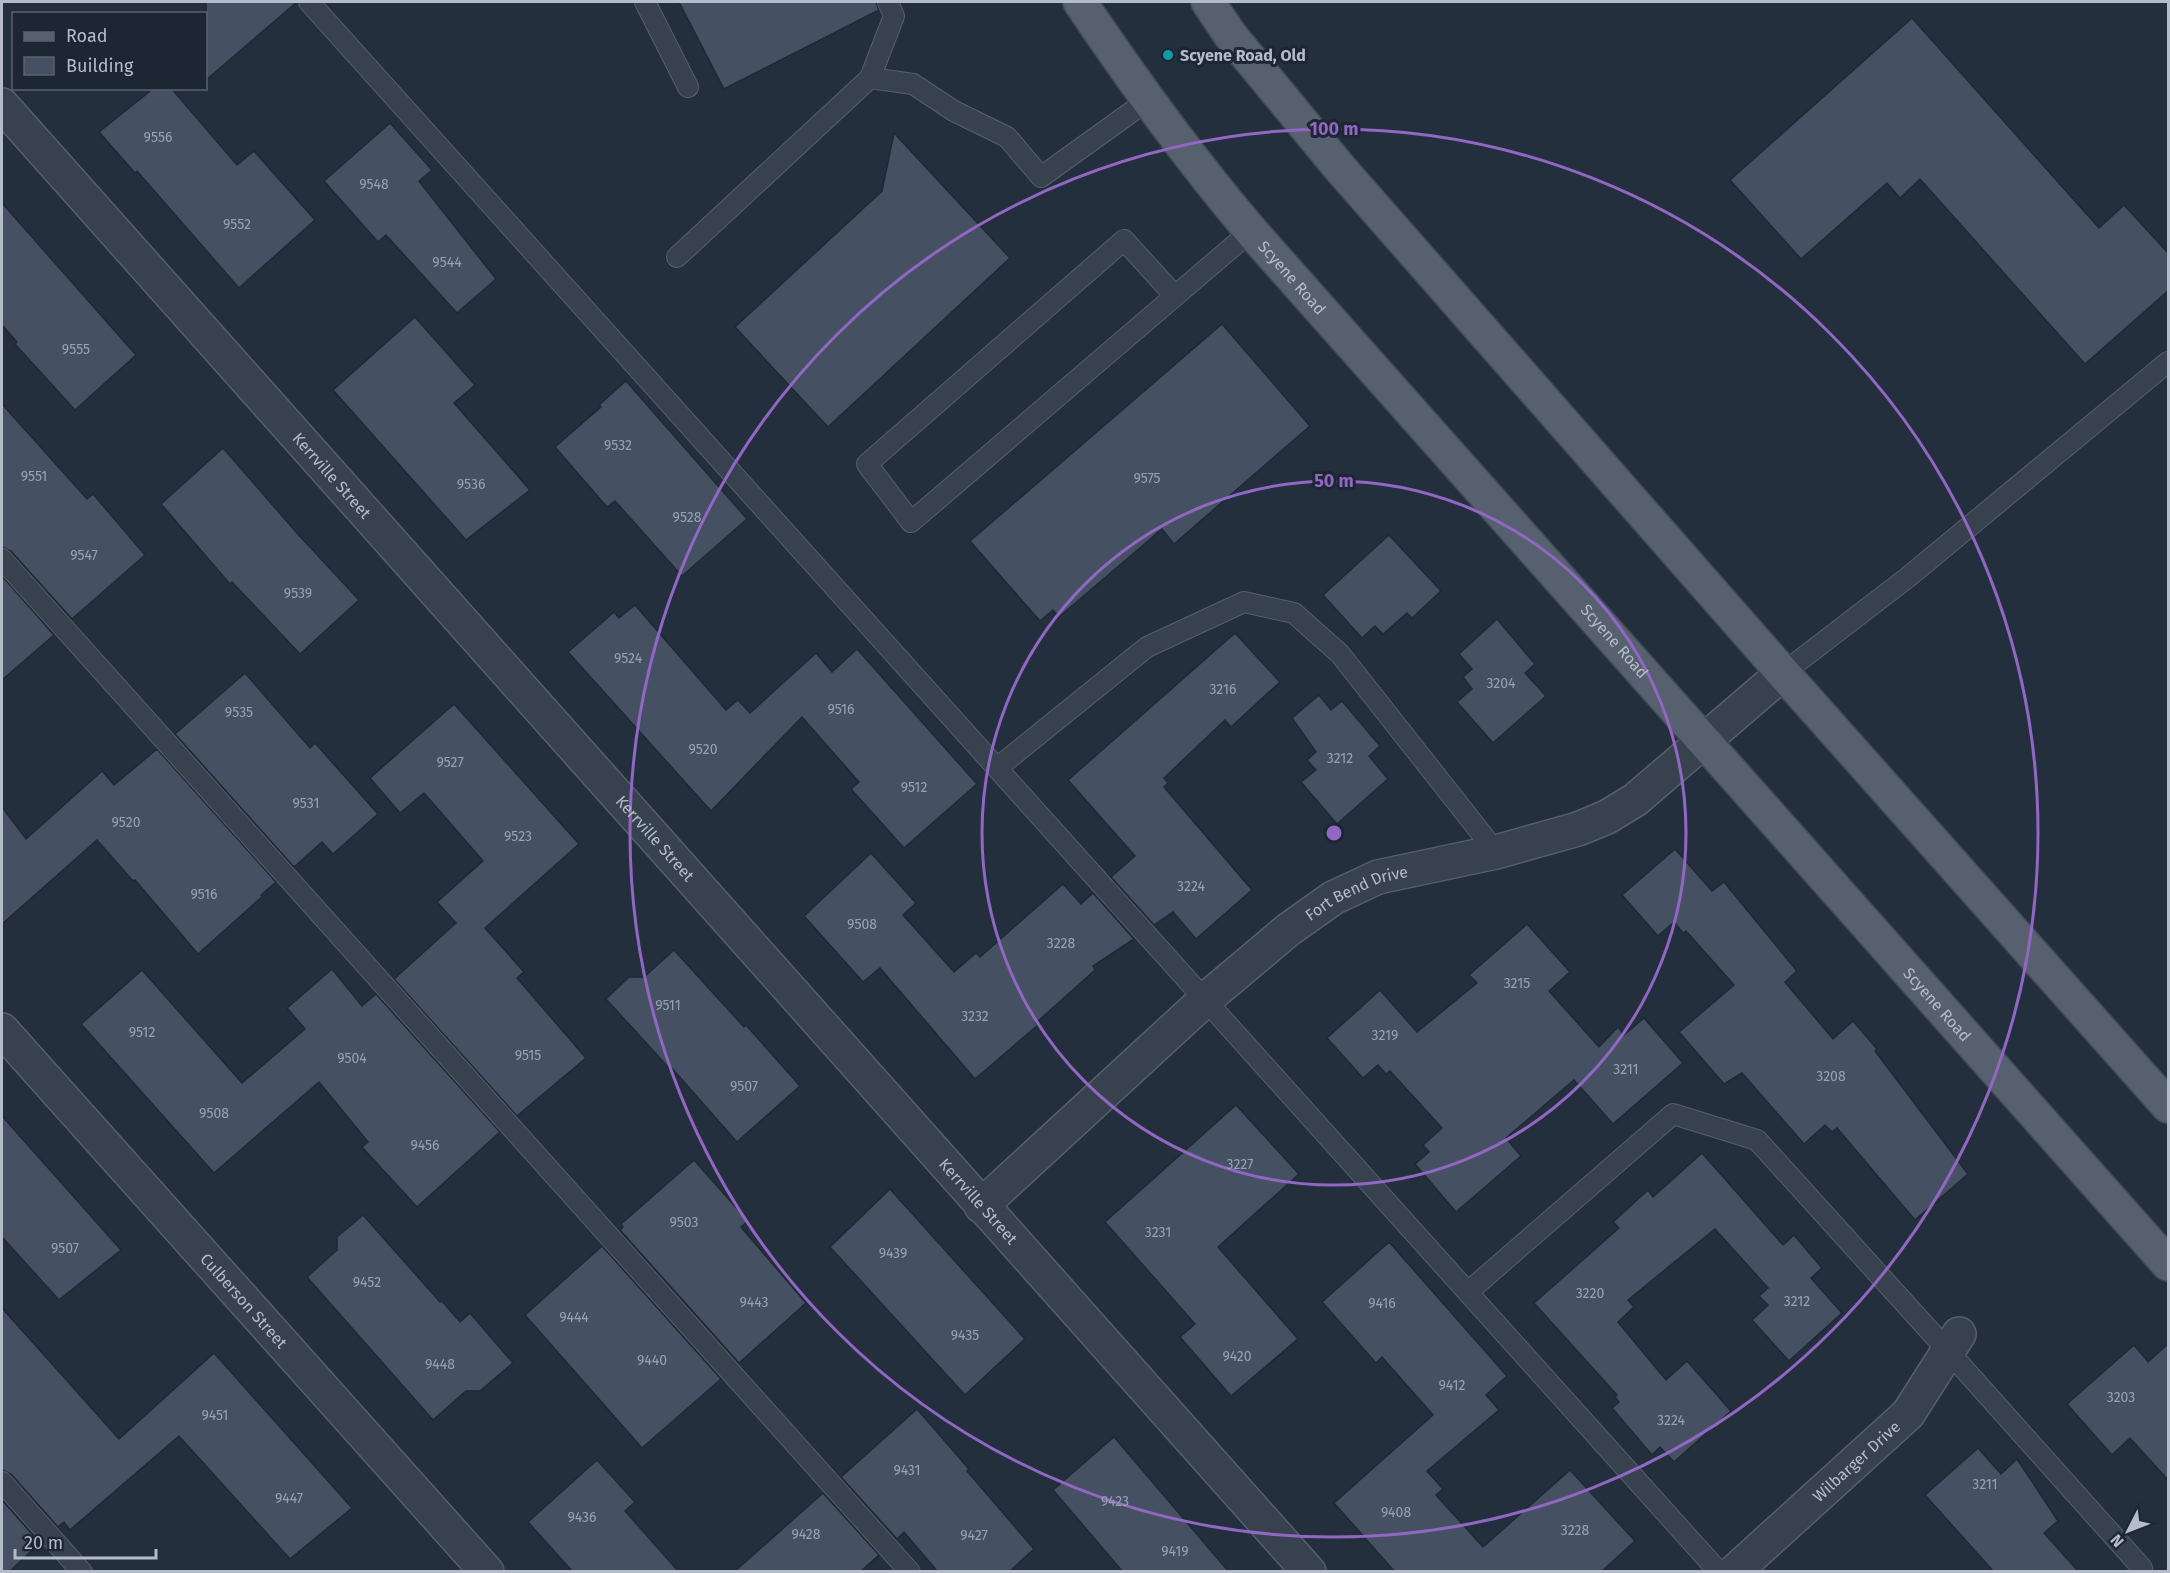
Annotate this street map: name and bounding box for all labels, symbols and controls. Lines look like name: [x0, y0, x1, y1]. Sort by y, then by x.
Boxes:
legend: [12, 12, 207, 90]
text: Road: [66, 25, 108, 47]
place label: Scyene Road, Old: [1180, 46, 1306, 65]
marker: Scyene Road, Old: [1161, 48, 1175, 62]
text: Building: [66, 55, 134, 77]
text: 100 m: [1310, 118, 1358, 140]
house number: 9556: [144, 129, 172, 146]
house number: 9548: [359, 176, 389, 193]
house number: 9552: [223, 216, 251, 233]
street label: Scyene Road: [1254, 237, 1330, 319]
house number: 9544: [432, 254, 462, 271]
house number: 9555: [62, 341, 90, 358]
street label: Kerrville Street: [288, 429, 375, 523]
house number: 9532: [604, 437, 632, 454]
house number: 9551: [21, 468, 47, 485]
house number: 9575: [1133, 470, 1161, 487]
text: 50 m: [1314, 470, 1354, 492]
house number: 9536: [457, 476, 485, 493]
house number: 9528: [673, 509, 702, 526]
house number: 9547: [70, 547, 98, 564]
house number: 9539: [284, 585, 312, 602]
street label: Scyene Road: [1577, 600, 1652, 682]
house number: 9524: [614, 650, 643, 667]
house number: 3204: [1486, 675, 1516, 692]
house number: 3216: [1210, 681, 1236, 698]
house number: 9516: [827, 701, 855, 718]
house number: 9535: [225, 704, 253, 721]
house number: 9520: [689, 741, 718, 758]
house number: 3212: [1327, 750, 1353, 767]
house number: 9527: [436, 754, 464, 771]
house number: 9512: [901, 779, 927, 796]
street label: Kerrville Street: [612, 792, 698, 886]
house number: 9531: [293, 795, 319, 812]
house number: 9520: [112, 814, 141, 831]
centre of rings: [1324, 823, 1344, 843]
house number: 9523: [504, 828, 532, 845]
street label: Fort Bend Drive: [1302, 862, 1410, 925]
house number: 3224: [1177, 878, 1205, 895]
house number: 9516: [190, 886, 218, 903]
house number: 9508: [847, 916, 877, 933]
house number: 3228: [1047, 935, 1075, 952]
street label: Scyene Road: [1899, 964, 1975, 1045]
house number: 3215: [1504, 975, 1530, 992]
house number: 9511: [655, 997, 681, 1014]
house number: 3232: [961, 1008, 989, 1025]
house number: 9512: [129, 1024, 155, 1041]
house number: 3219: [1372, 1027, 1398, 1044]
house number: 9515: [515, 1047, 541, 1064]
house number: 9504: [337, 1050, 367, 1067]
house number: 3211: [1613, 1061, 1639, 1078]
house number: 3208: [1816, 1068, 1846, 1085]
house number: 9507: [730, 1078, 758, 1095]
house number: 9508: [199, 1105, 229, 1122]
house number: 9456: [411, 1137, 440, 1154]
street label: Kerrville Street: [935, 1155, 1021, 1248]
house number: 3227: [1227, 1156, 1253, 1173]
house number: 9503: [669, 1214, 699, 1231]
house number: 3231: [1145, 1224, 1171, 1241]
house number: 9507: [51, 1240, 79, 1257]
house number: 9439: [879, 1245, 907, 1262]
street label: Culberson Street: [196, 1249, 291, 1352]
house number: 9452: [353, 1274, 381, 1291]
house number: 3220: [1576, 1285, 1604, 1302]
house number: 3212: [1784, 1293, 1810, 1310]
house number: 9443: [740, 1294, 768, 1311]
house number: 9416: [1368, 1295, 1396, 1312]
house number: 9444: [559, 1309, 589, 1326]
house number: 9435: [951, 1327, 979, 1344]
house number: 9420: [1222, 1348, 1252, 1365]
house number: 9440: [637, 1352, 667, 1369]
house number: 9448: [425, 1356, 455, 1373]
house number: 9412: [1439, 1377, 1465, 1394]
house number: 3203: [2107, 1389, 2135, 1406]
house number: 9451: [202, 1407, 228, 1424]
house number: 3224: [1657, 1412, 1685, 1429]
street label: Wilbarger Drive: [1809, 1417, 1904, 1506]
house number: 9431: [893, 1462, 921, 1479]
house number: 3211: [1972, 1476, 1998, 1493]
house number: 9447: [275, 1490, 303, 1507]
house number: 9423: [1101, 1493, 1129, 1510]
north arrow: [2098, 1501, 2158, 1561]
house number: 9408: [1381, 1504, 1411, 1521]
house number: 9436: [568, 1509, 596, 1526]
scale bar: [15, 1522, 156, 1560]
house number: 3228: [1561, 1522, 1589, 1539]
house number: 9428: [791, 1526, 821, 1543]
house number: 9427: [960, 1527, 988, 1544]
text: N: [2107, 1530, 2128, 1551]
text: 20 m: [24, 1532, 63, 1554]
house number: 9419: [1161, 1543, 1189, 1560]

